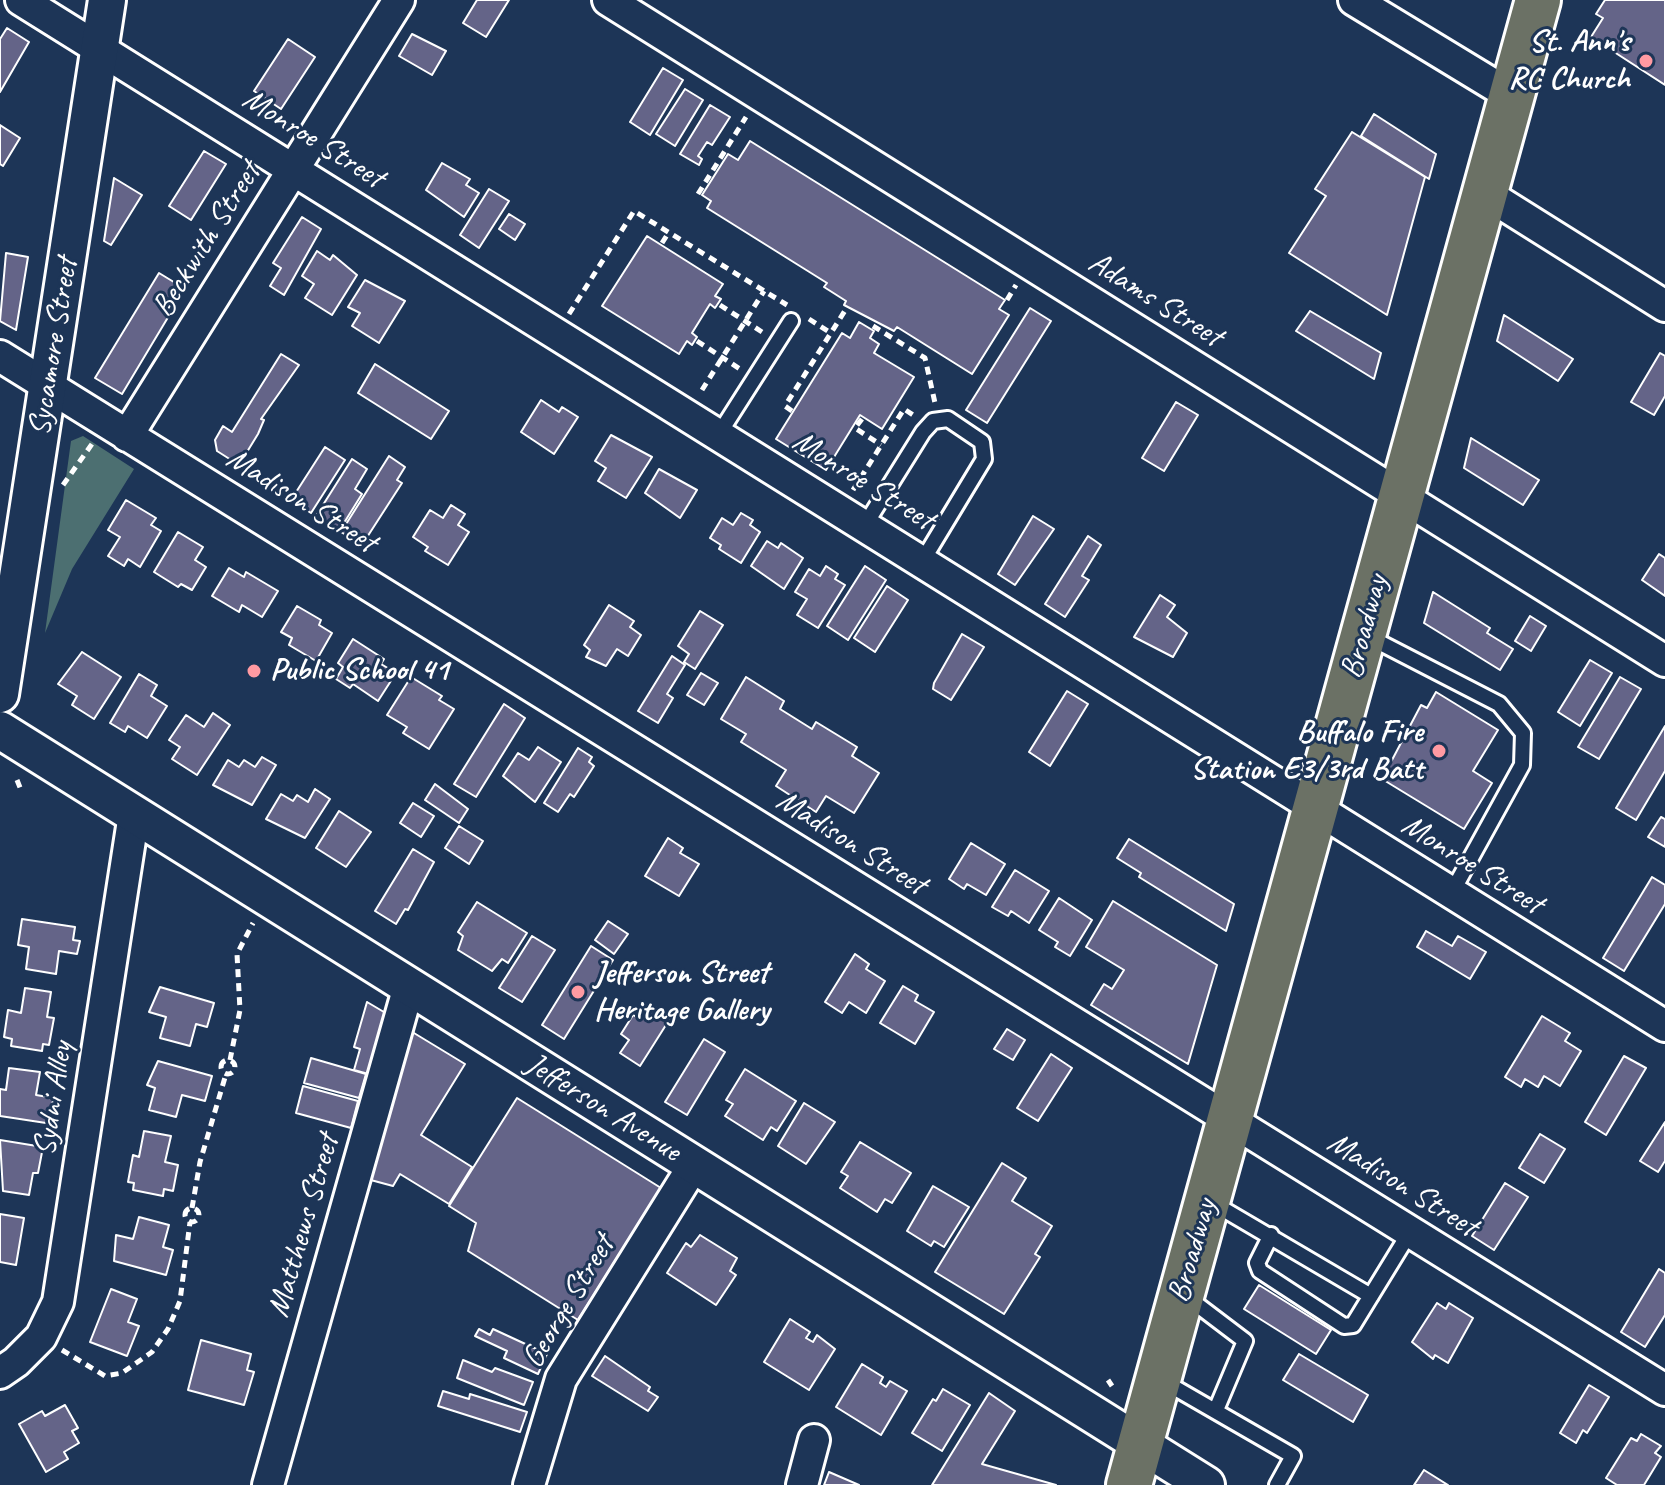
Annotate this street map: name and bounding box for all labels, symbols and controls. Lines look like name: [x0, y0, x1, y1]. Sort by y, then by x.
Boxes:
place label: St. Ann's RC Church: [1508, 24, 1630, 99]
marker: St. Ann's RC Church: [1637, 52, 1655, 70]
street label: Monroe Street: [235, 80, 391, 198]
street label: Beckwith Street: [144, 156, 270, 324]
street label: Adams Street: [1081, 244, 1229, 356]
street label: Sycamore Street: [21, 255, 87, 439]
street label: Monroe Street: [785, 422, 941, 540]
street label: Madison Street: [219, 440, 383, 562]
street label: Broadway: [1333, 571, 1397, 683]
place label: Public School 41: [270, 652, 449, 690]
marker: Public School 41: [245, 662, 263, 680]
place label: Buffalo Fire Station E3/3rd Batt: [1190, 714, 1423, 789]
marker: Buffalo Fire Station E3/3rd Batt: [1430, 742, 1448, 760]
street label: Madison Street: [769, 782, 933, 904]
street label: Monroe Street: [1394, 806, 1550, 924]
place label: Jefferson Street Heritage Gallery: [594, 955, 770, 1030]
marker: Jefferson Street Heritage Gallery: [569, 983, 587, 1001]
street label: Sydni Alley: [26, 1039, 82, 1159]
street label: Jefferson Avenue: [518, 1045, 688, 1171]
street label: Madison Street: [1320, 1124, 1484, 1246]
street label: Matthews Street: [260, 1130, 348, 1322]
street label: Broadway: [1160, 1195, 1226, 1307]
street label: George Street: [514, 1229, 624, 1375]

